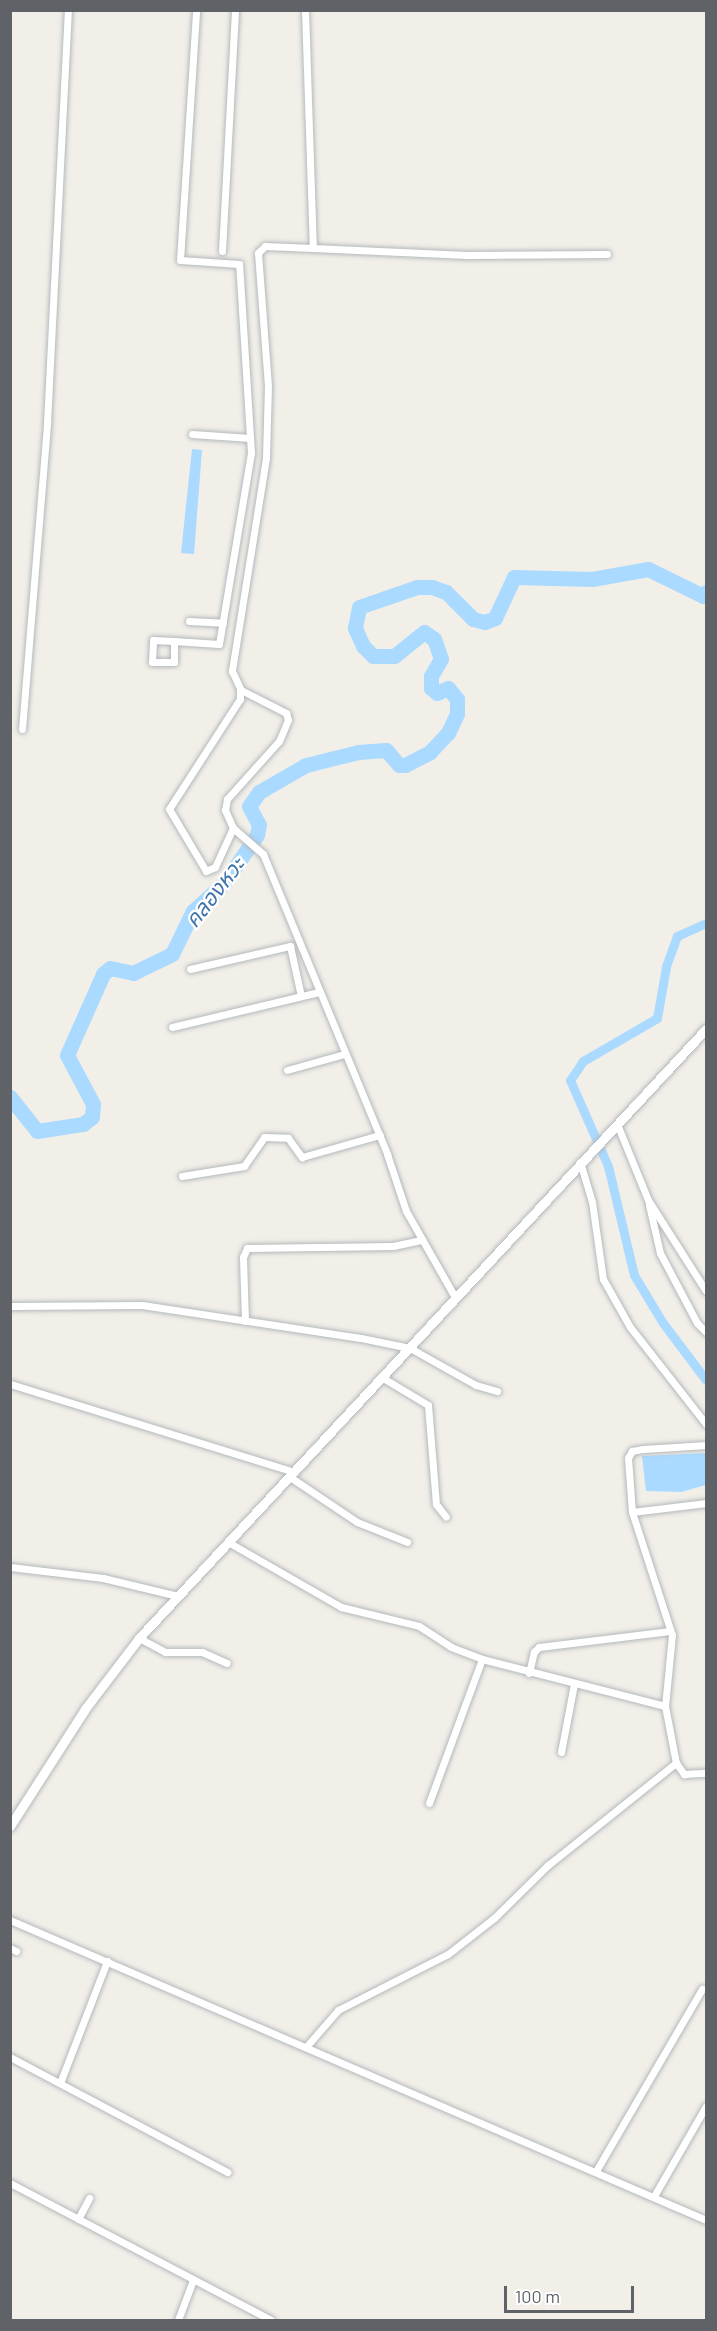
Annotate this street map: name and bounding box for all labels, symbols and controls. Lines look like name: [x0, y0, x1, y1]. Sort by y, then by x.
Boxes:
water label: คลองหวะ: [178, 852, 250, 932]
scale bar: [507, 2274, 638, 2312]
text: 100 m: [515, 2285, 560, 2307]

